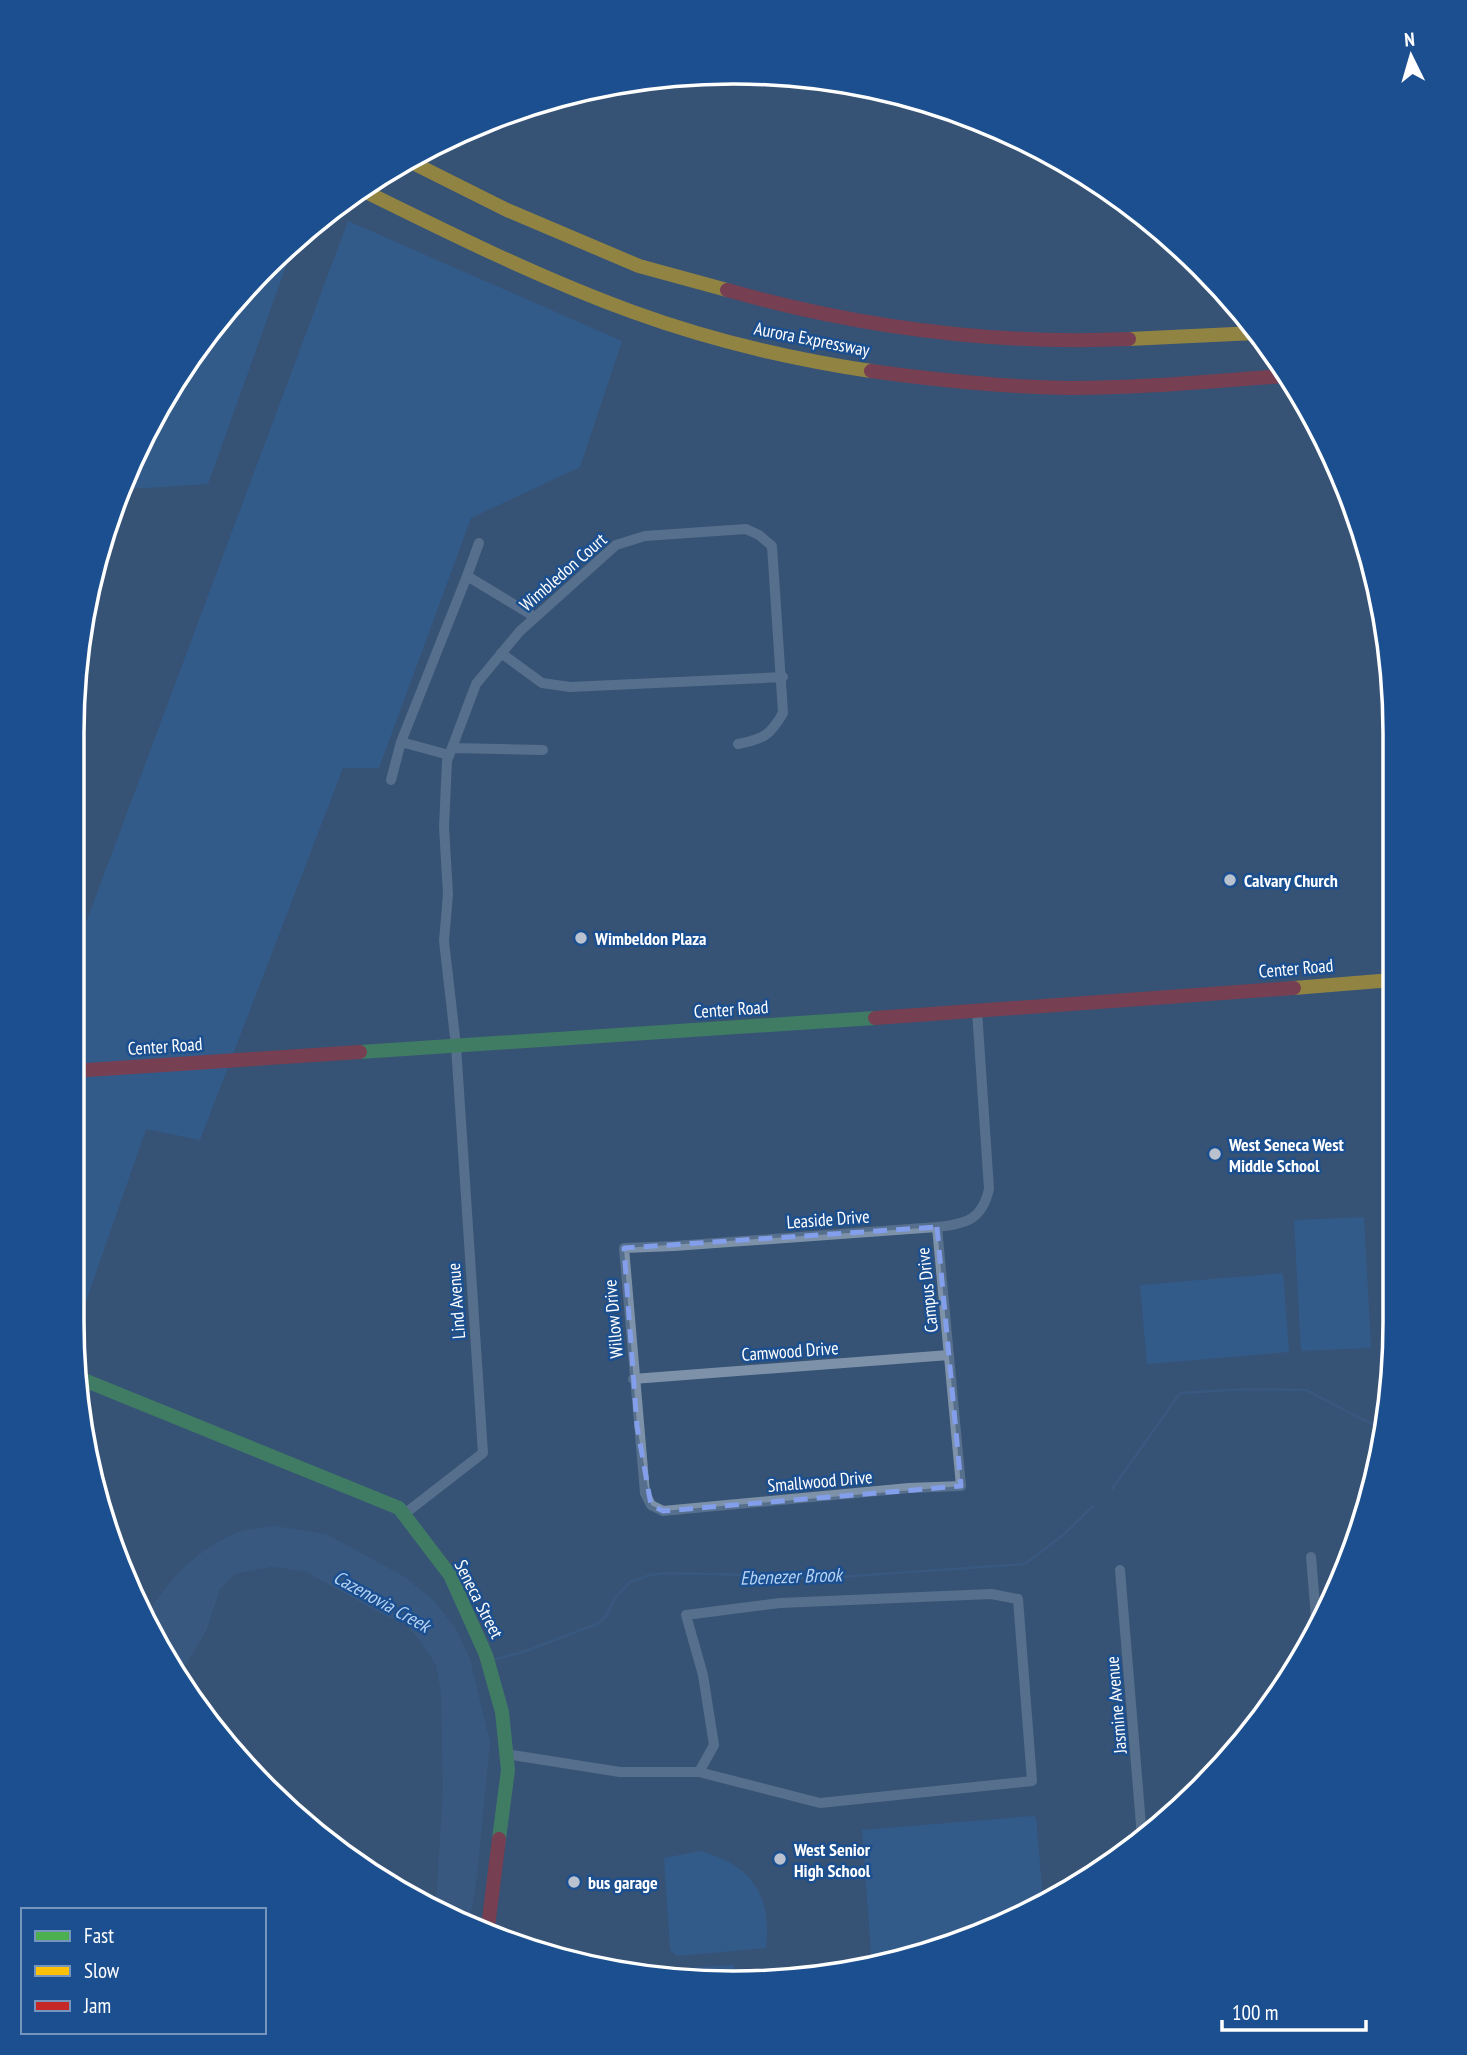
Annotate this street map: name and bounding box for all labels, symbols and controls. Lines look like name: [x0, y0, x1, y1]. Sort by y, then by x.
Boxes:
north arrow: [1376, 21, 1446, 91]
text: N: [1403, 27, 1416, 51]
street label: Aurora Expressway: [752, 317, 872, 362]
street label: Wimbledon Court: [515, 528, 611, 616]
place label: Calvary Church: [1244, 869, 1338, 892]
marker: Calvary Church: [1222, 872, 1238, 888]
place label: Wimbeldon Plaza: [594, 927, 706, 950]
marker: Wimbeldon Plaza: [573, 930, 589, 946]
street label: Center Road: [1258, 953, 1334, 983]
street label: Center Road: [693, 995, 769, 1023]
street label: Center Road: [127, 1032, 203, 1060]
place label: West Seneca West Middle School: [1228, 1133, 1345, 1177]
marker: West Seneca West Middle School: [1207, 1146, 1223, 1162]
street label: Leaside Drive: [786, 1205, 870, 1233]
street label: Campus Drive: [911, 1246, 943, 1334]
street label: Lind Avenue: [442, 1262, 470, 1340]
street label: Willow Drive: [598, 1279, 628, 1359]
street label: Camwood Drive: [741, 1336, 839, 1366]
street label: Smallwood Drive: [767, 1465, 873, 1497]
street label: Seneca Street: [449, 1556, 509, 1642]
water label: Ebenezer Brook: [740, 1562, 845, 1590]
water label: Cazenovia Creek: [330, 1565, 437, 1639]
street label: Jasmine Avenue: [1100, 1655, 1132, 1756]
place label: West Senior High School: [793, 1838, 871, 1882]
marker: West Senior High School: [772, 1851, 788, 1867]
place label: bus garage: [588, 1871, 658, 1894]
marker: bus garage: [566, 1874, 582, 1890]
legend: [21, 1908, 266, 2034]
text: Fast: [84, 1922, 114, 1949]
text: Slow: [84, 1957, 120, 1984]
scale bar: [1222, 1988, 1366, 2032]
text: Jam: [83, 1992, 111, 2019]
text: 100 m: [1232, 1999, 1278, 2026]

